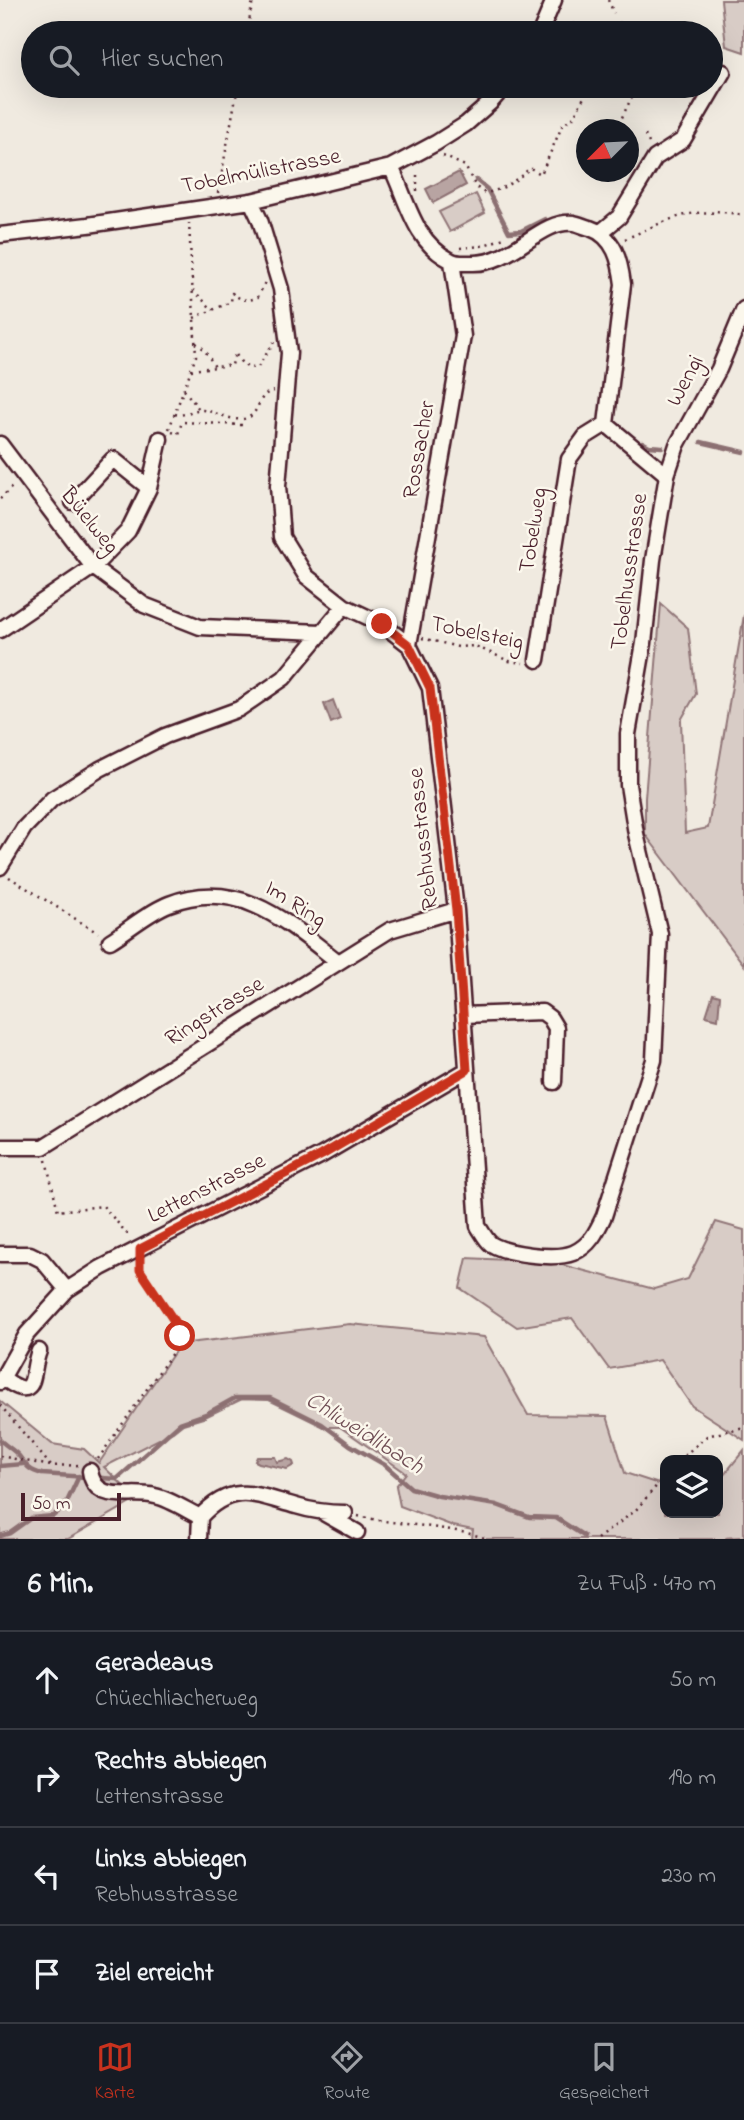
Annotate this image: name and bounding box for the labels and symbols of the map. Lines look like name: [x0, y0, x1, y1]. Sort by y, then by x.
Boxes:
north arrow: [576, 119, 639, 182]
street label: Tobelmülistrasse: [179, 140, 344, 204]
street label: Wengi: [659, 349, 714, 413]
street label: Rossacher: [395, 397, 445, 502]
street label: Büelweg: [50, 479, 127, 563]
street label: Tobelweg: [511, 485, 558, 575]
street label: Tobelhusstrasse: [603, 491, 657, 653]
route end: [366, 608, 397, 639]
street label: Tobelsteig: [427, 608, 526, 661]
street label: Rebhusstrasse: [400, 766, 448, 912]
street label: Im Ring: [257, 873, 332, 938]
street label: Ringstrasse: [159, 968, 272, 1056]
street label: Lettenstrasse: [142, 1145, 272, 1233]
route start: [164, 1320, 195, 1351]
water label: Chliweidlibach: [298, 1384, 430, 1484]
scale bar: [21, 1490, 121, 1522]

